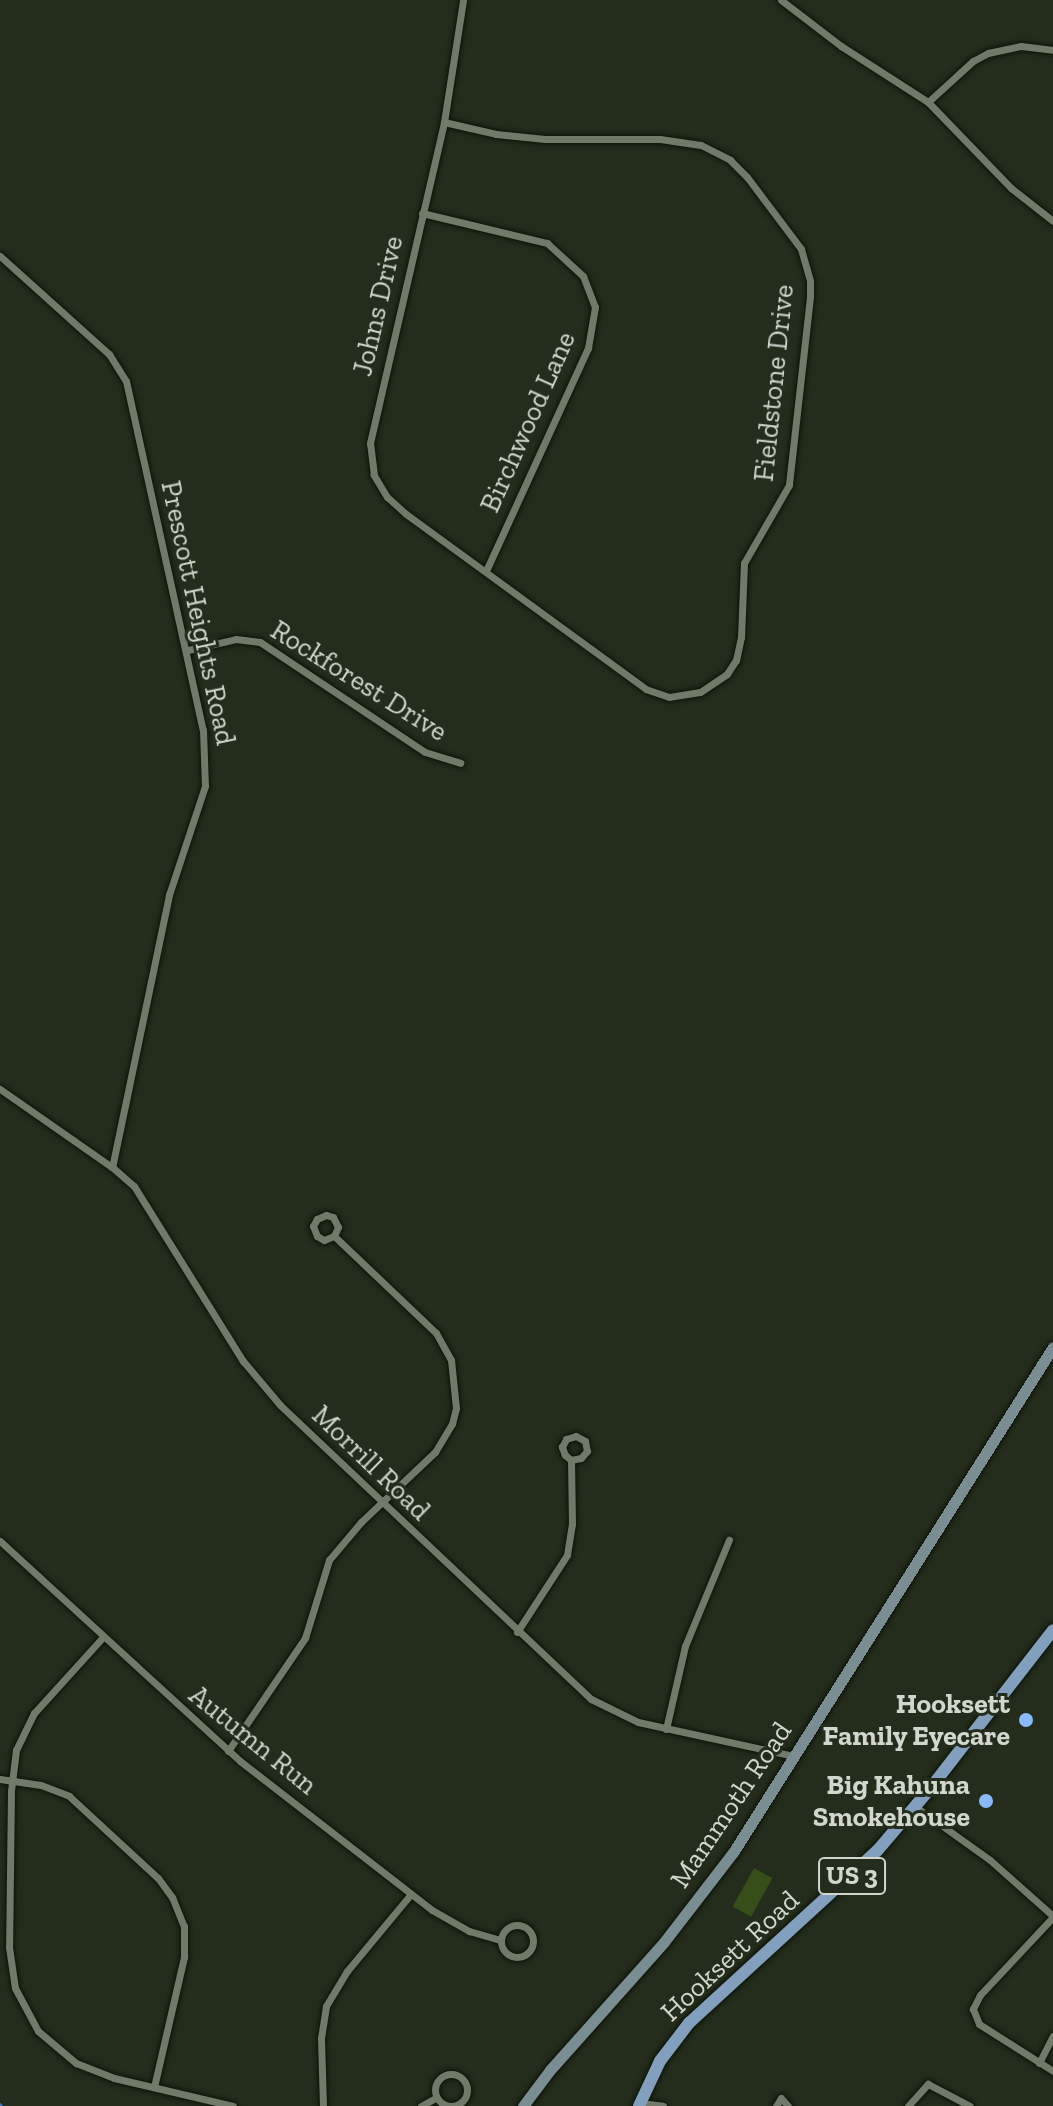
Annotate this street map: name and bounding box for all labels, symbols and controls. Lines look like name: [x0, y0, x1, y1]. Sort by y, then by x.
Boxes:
street label: Johns Drive: [346, 233, 410, 379]
street label: Fieldstone Drive: [747, 283, 801, 483]
street label: Birchwood Lane: [473, 326, 583, 518]
street label: Prescott Heights Road: [154, 478, 242, 748]
street label: Rockforest Drive: [265, 613, 453, 749]
street label: Morrill Road: [305, 1398, 437, 1528]
street label: Autumn Run: [182, 1678, 324, 1802]
place label: Hooksett Family Eyecare: [822, 1687, 1010, 1753]
marker: Hooksett Family Eyecare: [1017, 1711, 1035, 1729]
street label: Mammoth Road: [663, 1715, 799, 1895]
place label: Big Kahuna Smokehouse: [813, 1768, 970, 1834]
marker: Big Kahuna Smokehouse: [977, 1792, 995, 1810]
road number: US 3: [818, 1854, 886, 1898]
street label: Hooksett Road: [654, 1884, 806, 2028]

